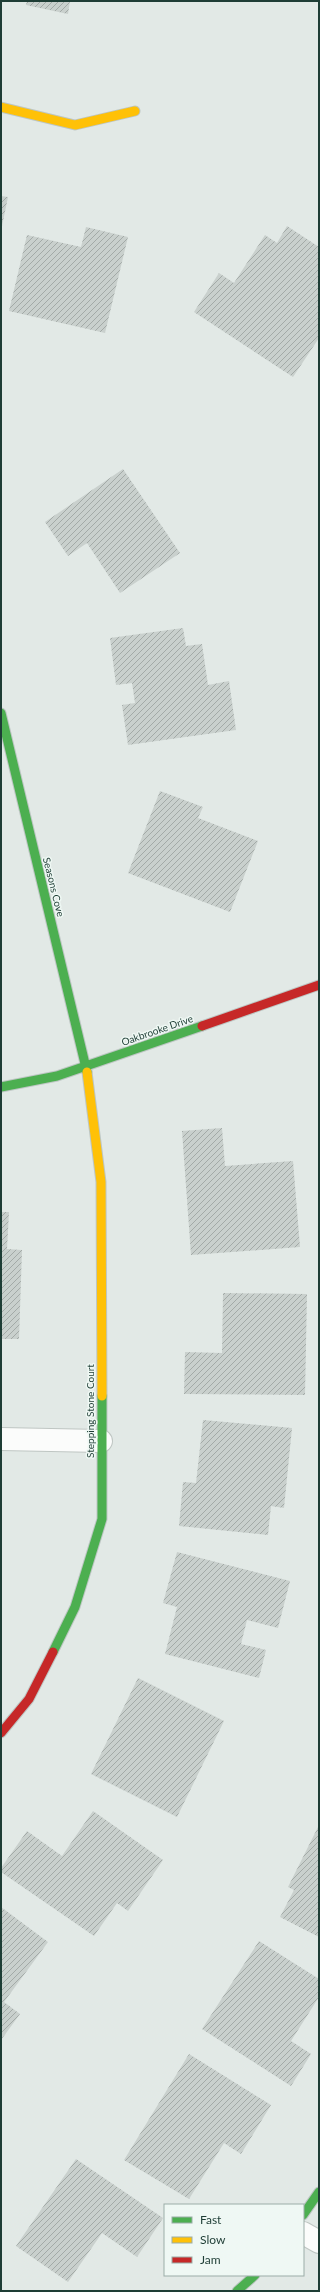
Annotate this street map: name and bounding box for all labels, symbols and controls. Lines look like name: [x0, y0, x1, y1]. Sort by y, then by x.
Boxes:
street label: Seasons Cove: [41, 856, 67, 918]
street label: Oakbrooke Drive: [120, 1012, 194, 1048]
street label: Stepping Stone Court: [84, 1364, 96, 1458]
legend: [164, 2204, 304, 2276]
text: Fast: [200, 2212, 222, 2227]
text: Slow: [200, 2232, 226, 2247]
text: Jam: [200, 2252, 221, 2267]

